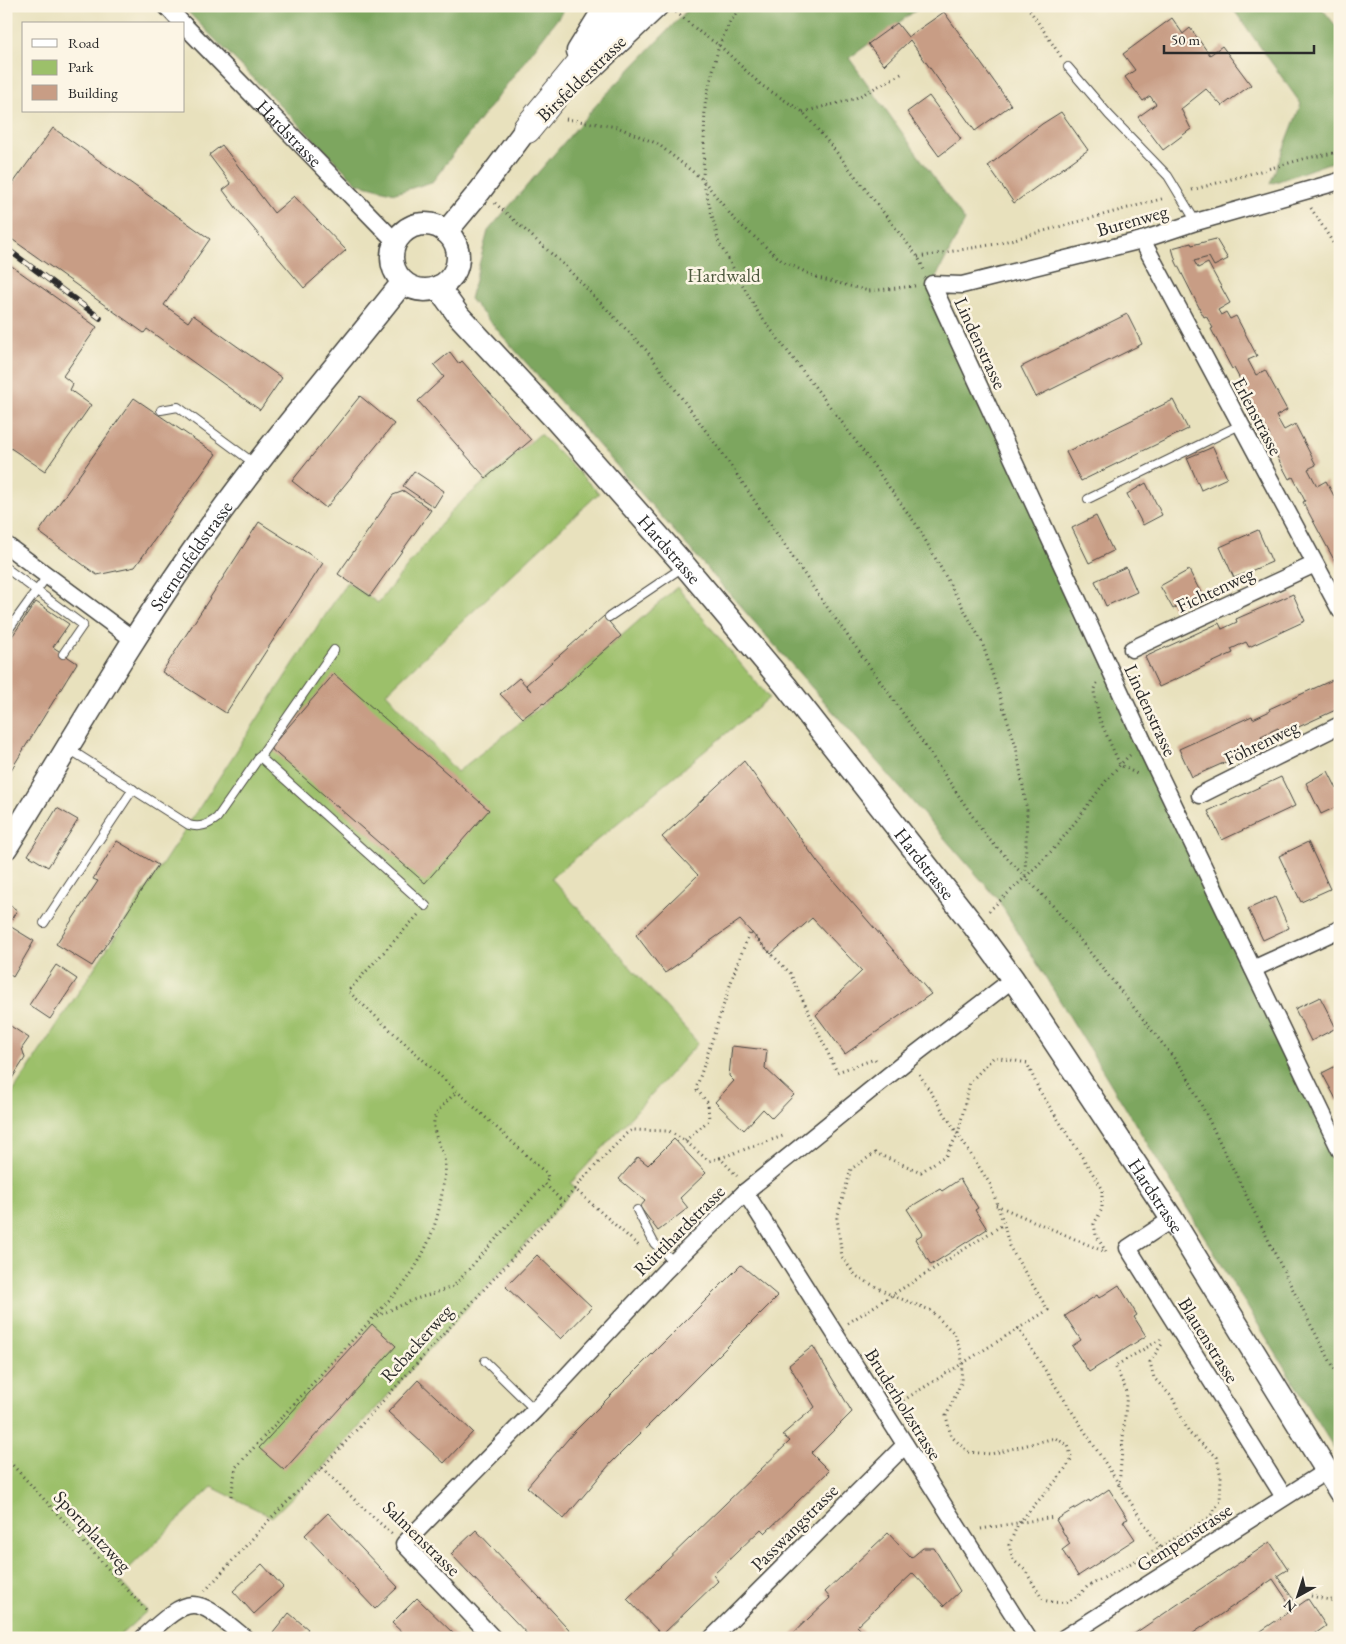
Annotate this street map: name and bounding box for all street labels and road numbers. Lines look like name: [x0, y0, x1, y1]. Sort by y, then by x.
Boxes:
street label: Birsfelderstrasse: [531, 29, 631, 127]
street label: Hardstrasse: [251, 94, 328, 172]
street label: Burenweg: [1094, 198, 1171, 243]
street label: Lindenstrasse: [948, 293, 1013, 393]
street label: Erlenstrasse: [1227, 373, 1288, 460]
street label: Sternenfeldstrasse: [144, 495, 238, 616]
street label: Hardstrasse: [632, 509, 707, 589]
street label: Fichtenweg: [1172, 560, 1259, 618]
street label: Lindenstrasse: [1118, 660, 1183, 760]
street label: Föhrenweg: [1220, 713, 1303, 771]
street label: Hardstrasse: [889, 823, 961, 905]
street label: Hardstrasse: [1122, 1154, 1190, 1238]
street label: Rüttihardstrasse: [628, 1179, 730, 1281]
street label: Blauenstrasse: [1172, 1293, 1245, 1388]
street label: Rebackerweg: [375, 1299, 458, 1388]
street label: Bruderholzstrasse: [859, 1344, 948, 1465]
street label: Passwangstrasse: [745, 1478, 843, 1576]
street label: Sportplatzweg: [48, 1485, 138, 1578]
street label: Salmenstrasse: [377, 1495, 466, 1582]
street label: Gempenstrasse: [1132, 1497, 1237, 1578]

